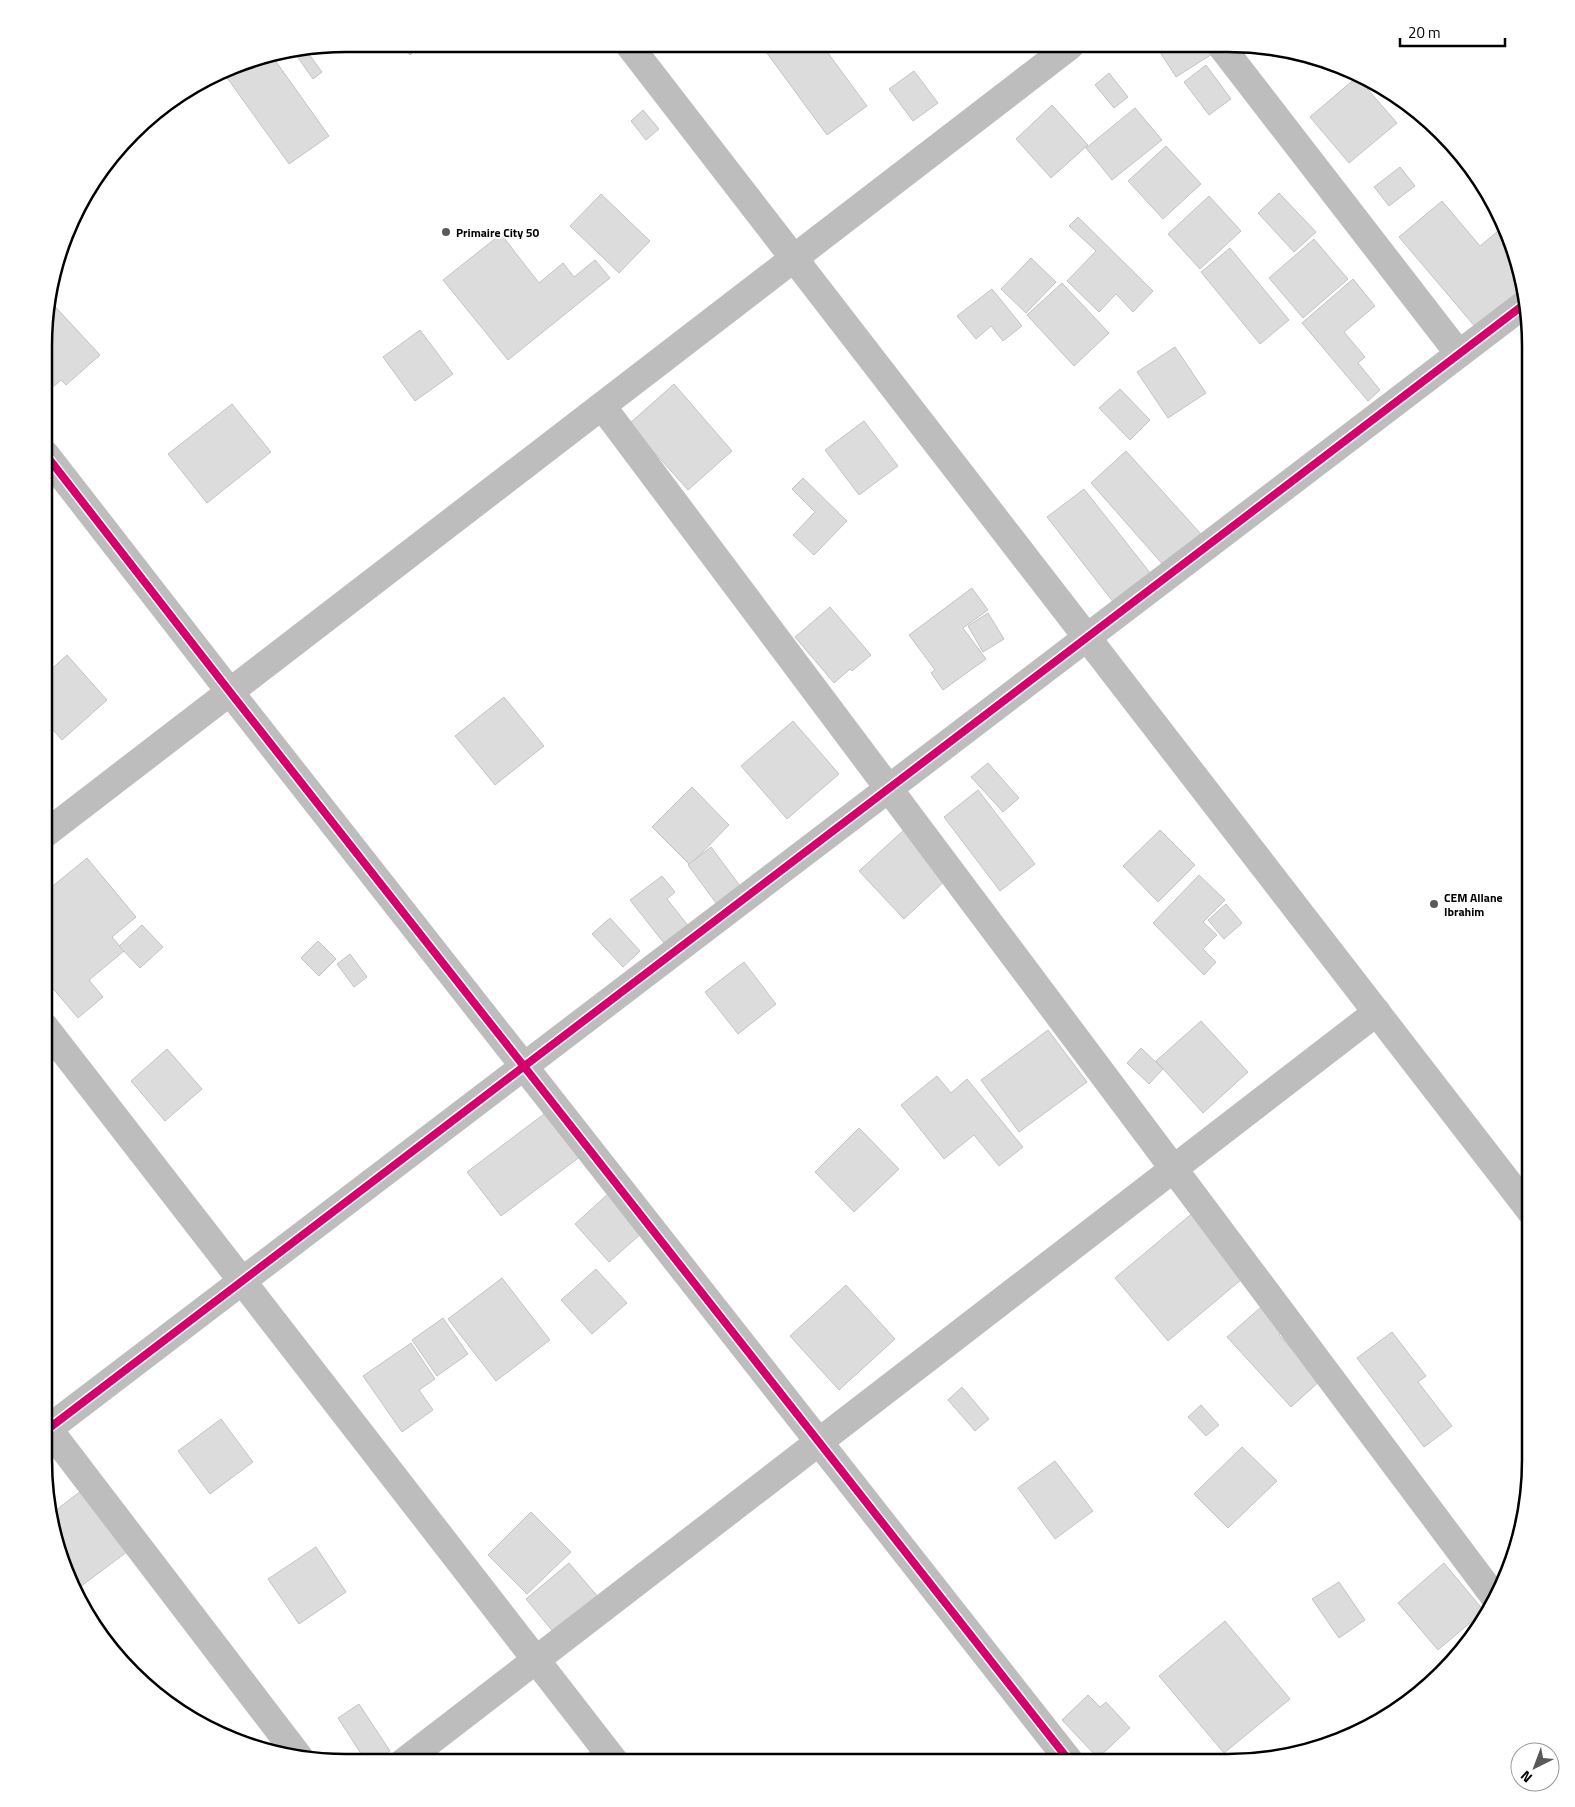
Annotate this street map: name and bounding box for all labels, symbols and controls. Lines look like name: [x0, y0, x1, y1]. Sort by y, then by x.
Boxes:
scale bar: [1400, 15, 1505, 47]
text: 20 m: [1408, 21, 1441, 44]
place label: Primaire City 50: [456, 223, 539, 242]
marker: Primaire City 50: [440, 226, 452, 238]
place label: CEM Allane Ibrahim: [1444, 888, 1503, 921]
marker: CEM Allane Ibrahim: [1428, 898, 1440, 910]
north arrow: [1510, 1742, 1560, 1792]
text: N: [1515, 1766, 1537, 1788]

